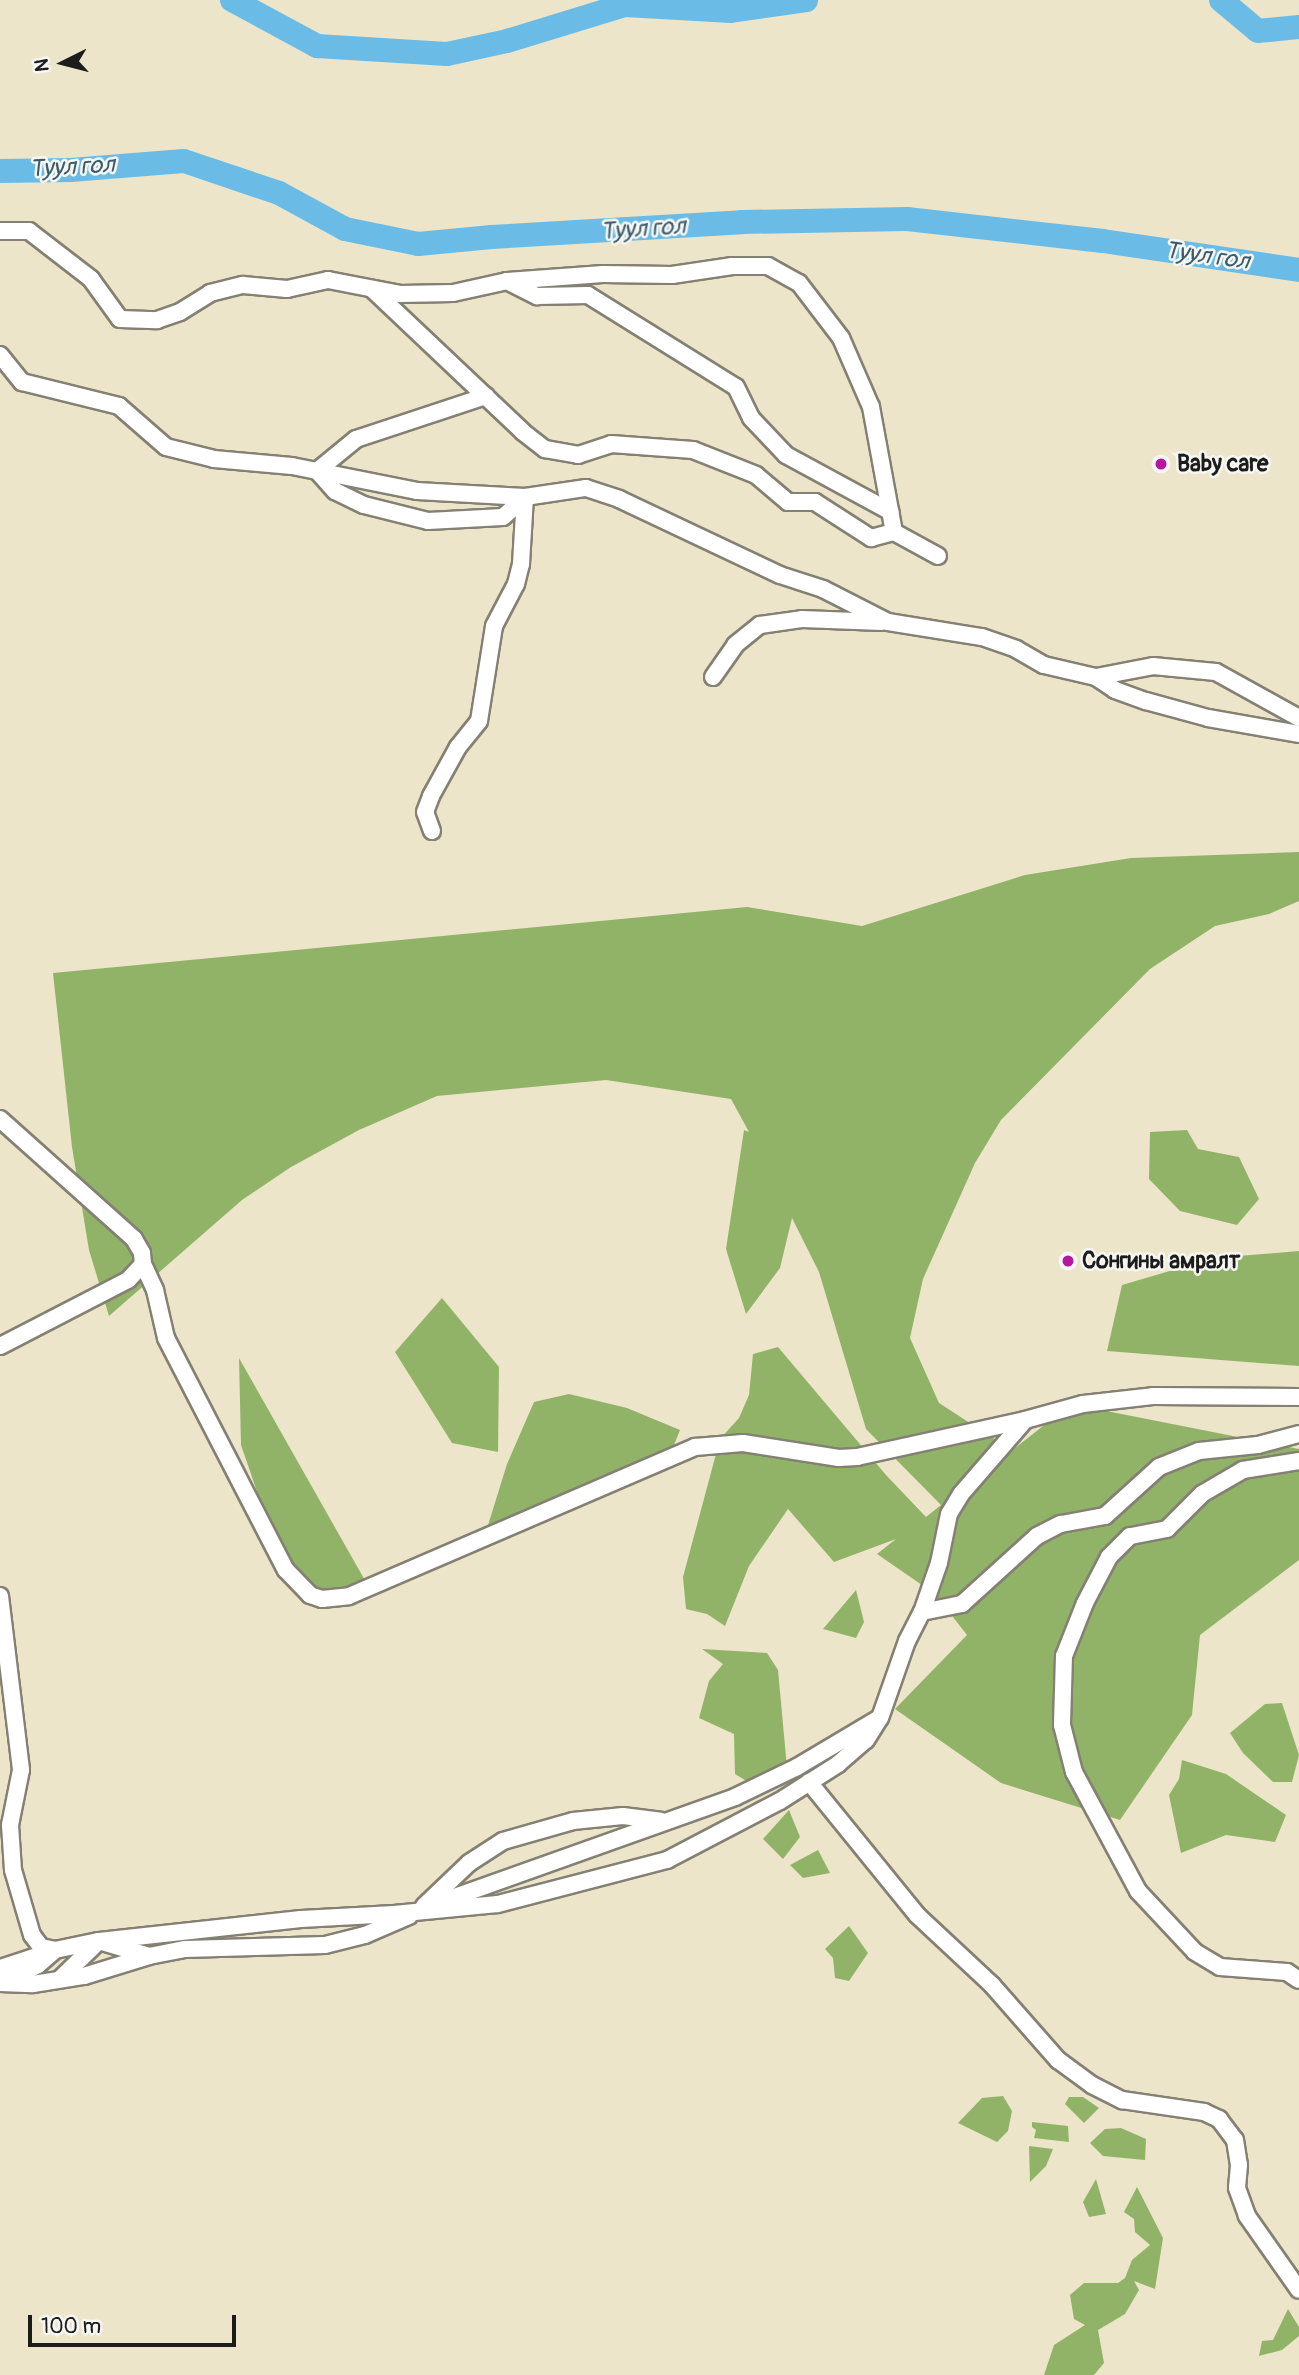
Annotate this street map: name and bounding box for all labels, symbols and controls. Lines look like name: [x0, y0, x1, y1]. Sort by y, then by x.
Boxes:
north arrow: [28, 28, 98, 98]
text: N: [30, 58, 55, 73]
water label: Туул гол: [29, 150, 115, 184]
water label: Туул гол: [599, 212, 687, 246]
water label: Туул гол: [1163, 236, 1251, 276]
place label: Baby care: [1177, 450, 1268, 478]
marker: Baby care: [1151, 454, 1171, 474]
place label: Сонгины амралт: [1082, 1247, 1240, 1275]
marker: Сонгины амралт: [1060, 1253, 1076, 1269]
scale bar: [32, 2302, 240, 2346]
text: 100 m: [41, 2313, 101, 2340]

